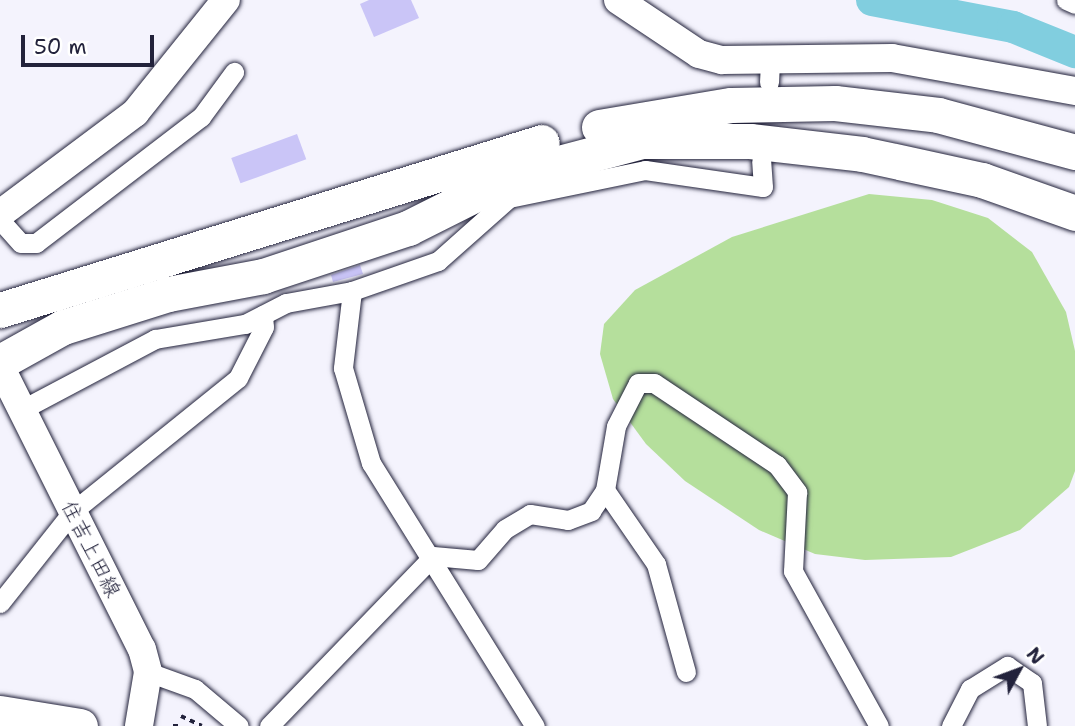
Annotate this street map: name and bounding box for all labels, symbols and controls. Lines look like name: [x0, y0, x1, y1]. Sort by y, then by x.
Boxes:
scale bar: [24, 21, 158, 65]
text: 50 m: [34, 33, 87, 61]
street label: 住吉上田線: [56, 497, 126, 601]
north arrow: [984, 635, 1054, 705]
text: N: [1021, 642, 1050, 670]

